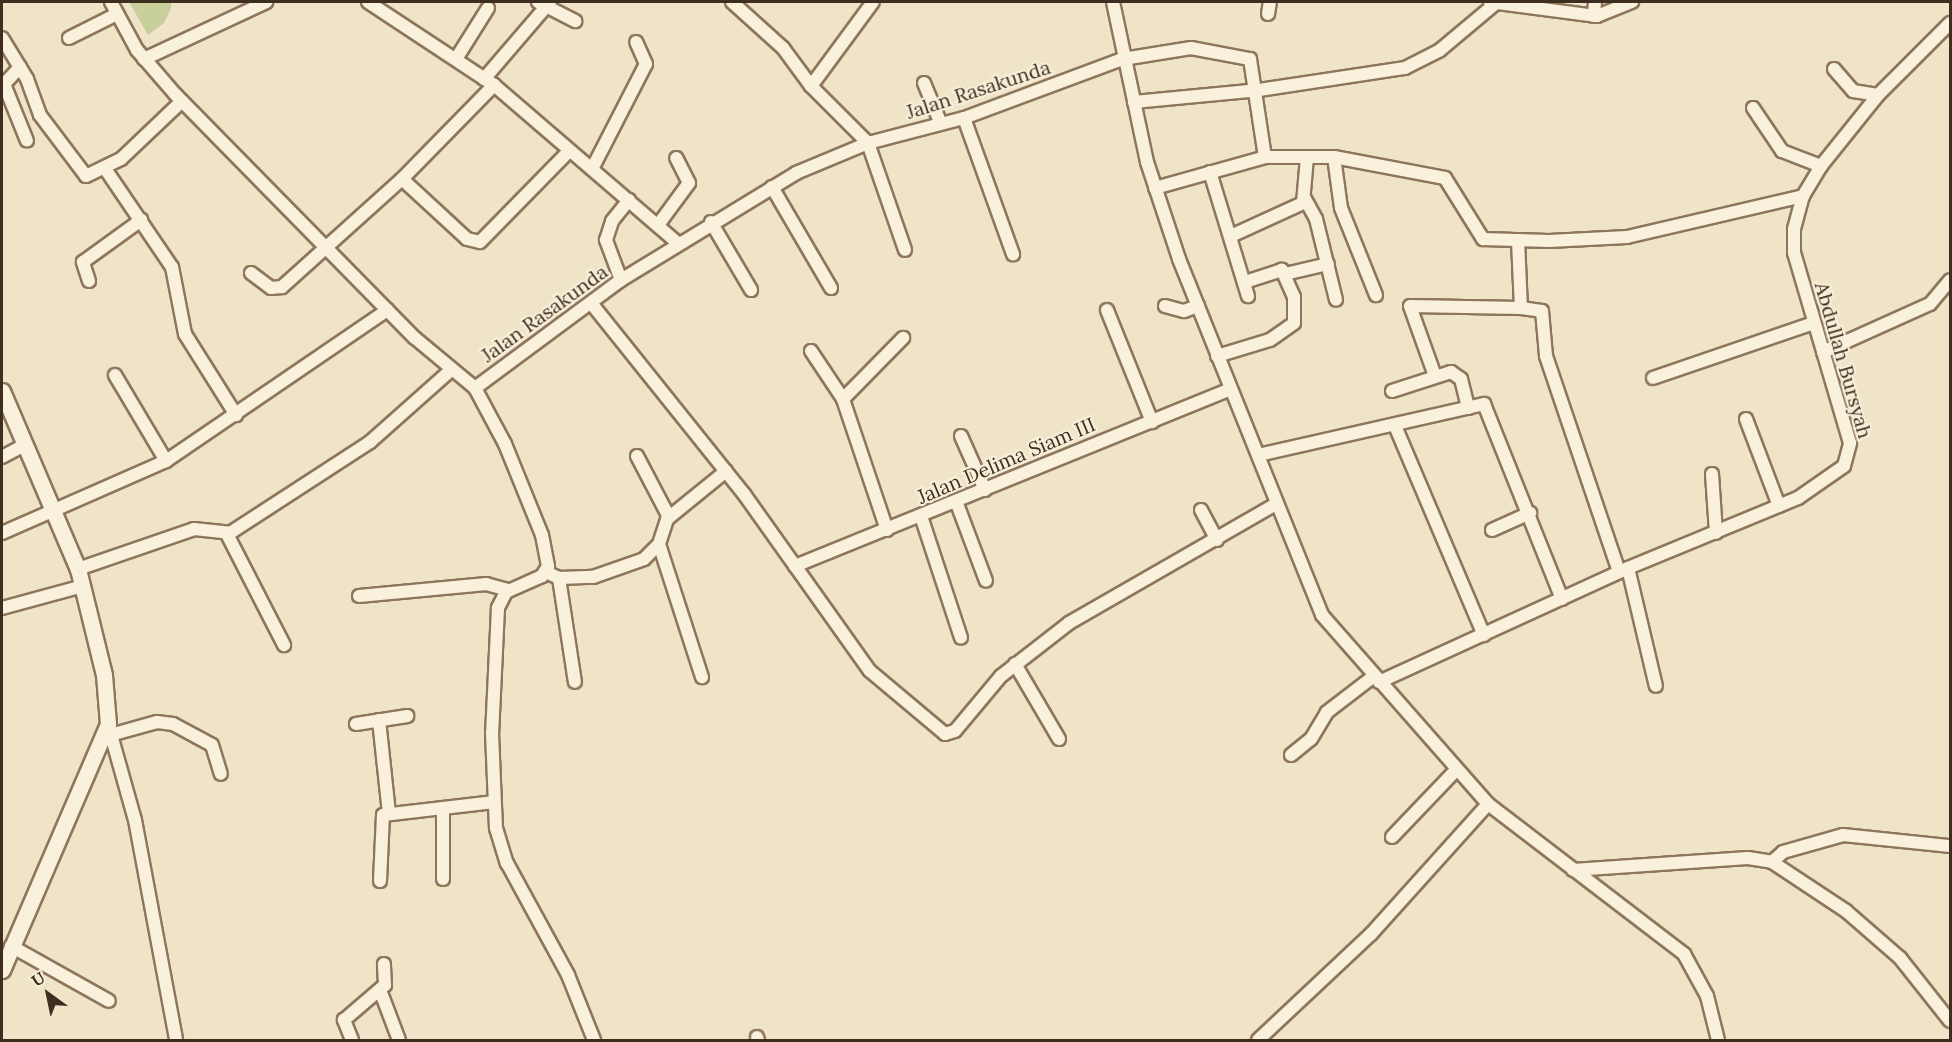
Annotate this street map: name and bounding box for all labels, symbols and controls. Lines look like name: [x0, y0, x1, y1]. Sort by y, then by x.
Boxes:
street label: Jalan Rasakunda: [903, 54, 1053, 124]
street label: Jalan Rasakunda: [476, 259, 612, 367]
street label: Abdullah Bursyah: [1810, 279, 1878, 441]
street label: Jalan Delima Siam III: [913, 412, 1099, 508]
north arrow: [18, 964, 78, 1024]
text: U: [28, 967, 49, 991]

